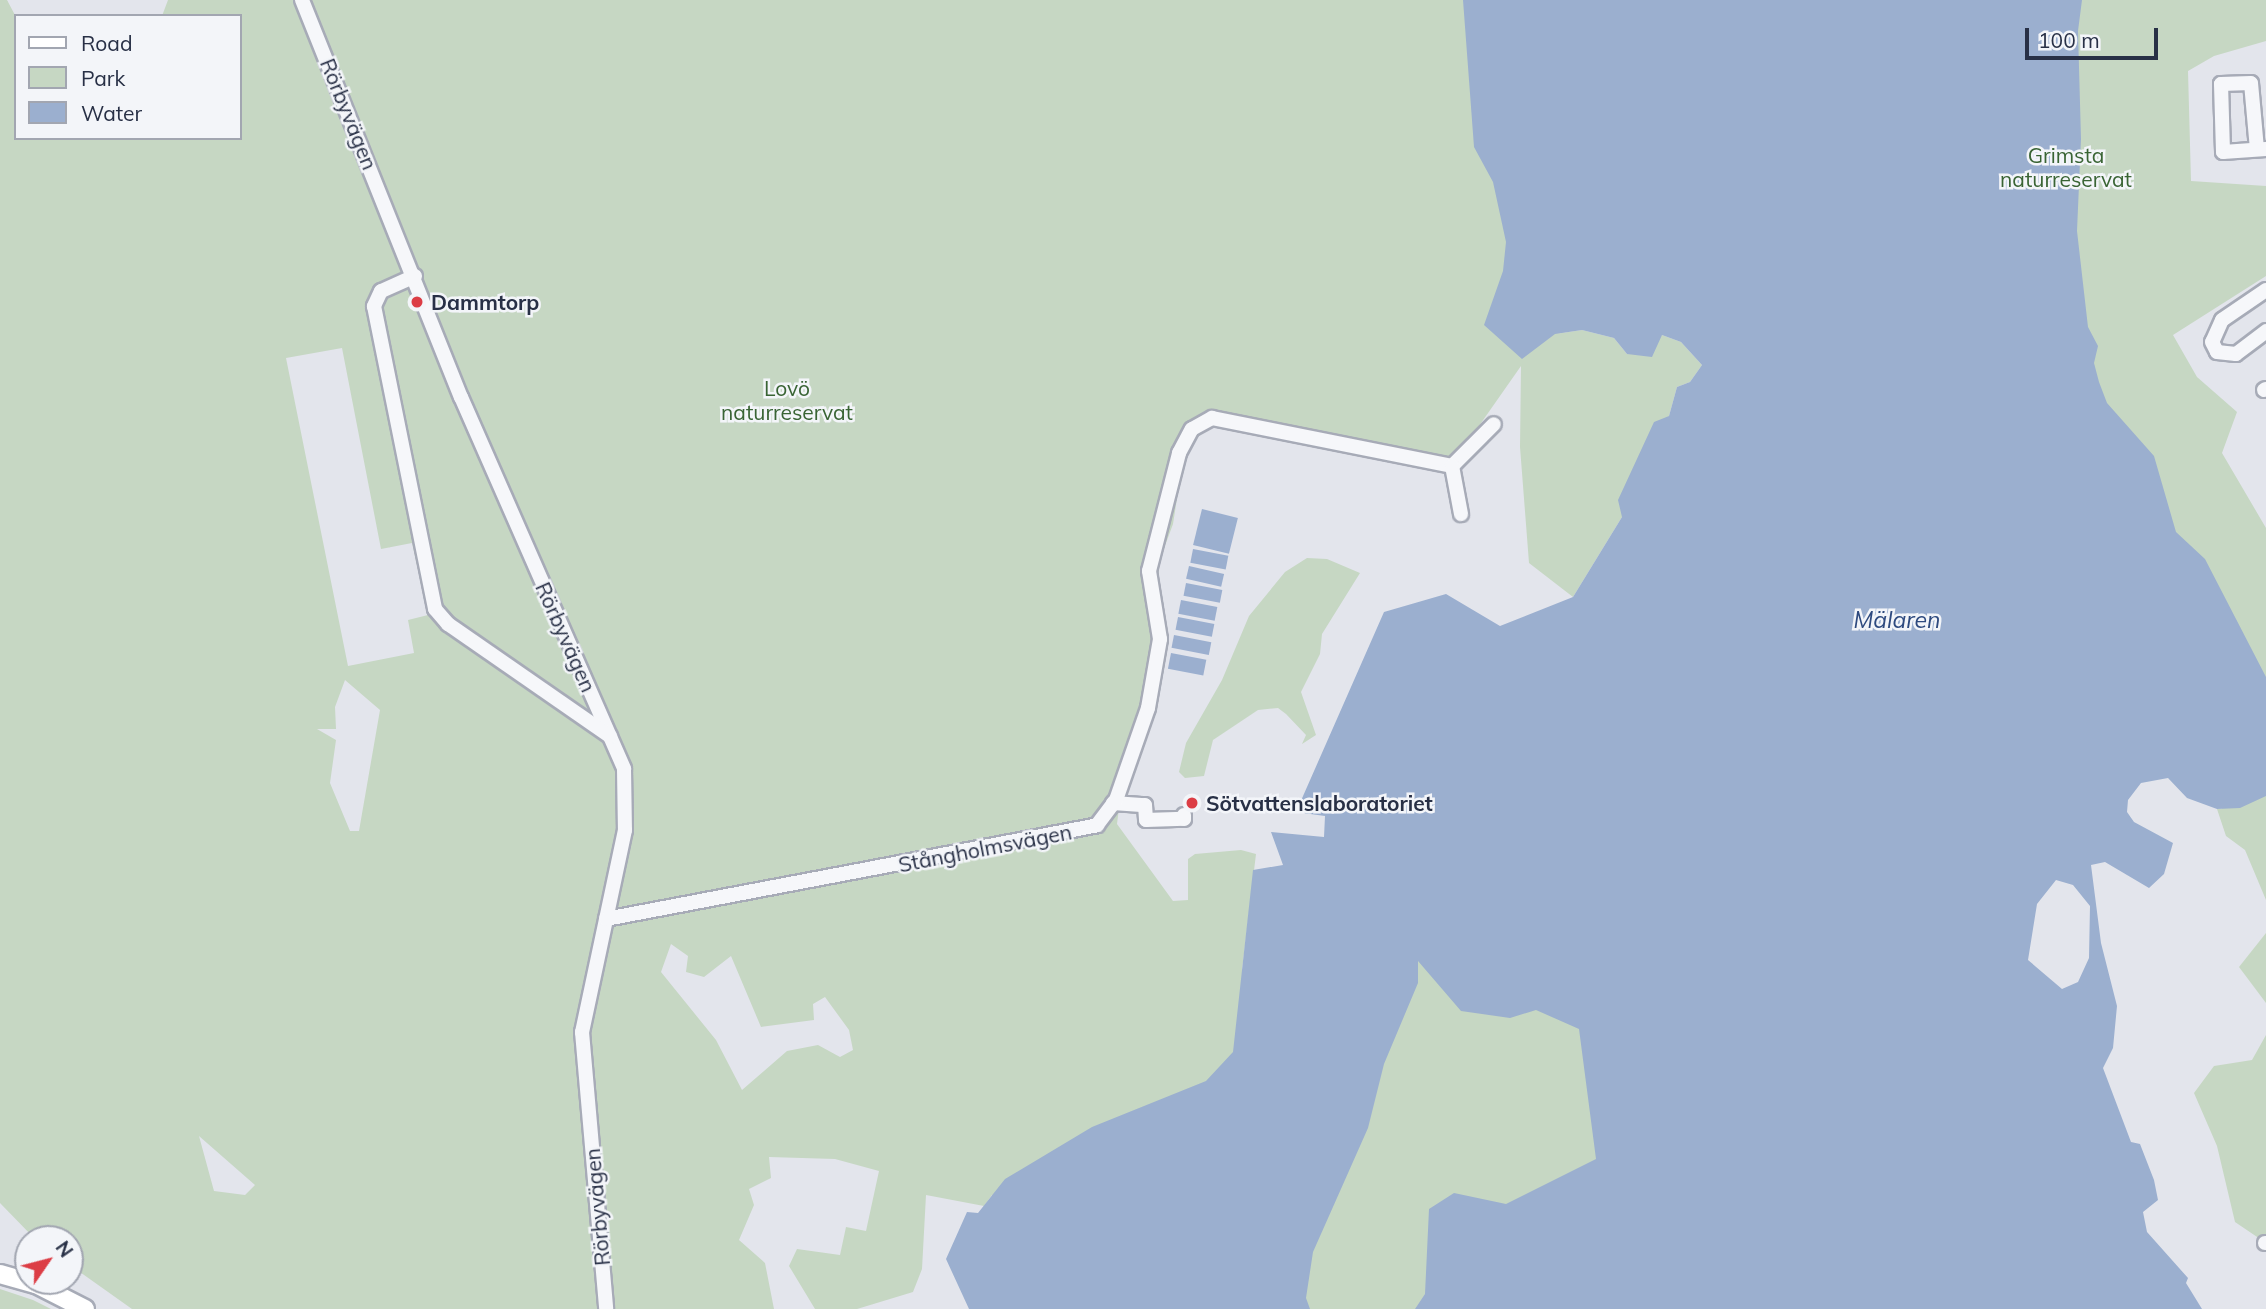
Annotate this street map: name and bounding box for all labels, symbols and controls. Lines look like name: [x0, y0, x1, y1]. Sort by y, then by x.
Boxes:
legend: [14, 14, 242, 140]
scale bar: [2028, 14, 2161, 58]
text: 100 m: [2038, 27, 2100, 53]
text: Road: [81, 30, 132, 56]
street label: Rörbyvägen: [315, 55, 383, 173]
text: Park: [81, 65, 125, 91]
text: Water: [81, 100, 142, 126]
park label: Grimsta naturreservat: [2000, 142, 2132, 192]
place label: Dammtorp: [431, 289, 539, 315]
marker: Dammtorp: [409, 294, 425, 310]
park label: Lovö naturreservat: [721, 375, 853, 425]
street label: Rörbyvägen: [531, 578, 601, 696]
water label: Mälaren: [1854, 606, 1940, 634]
place label: Sötvattenslaboratoriet: [1206, 790, 1433, 816]
marker: Sötvattenslaboratoriet: [1184, 795, 1200, 811]
street label: Stångholmsvägen: [896, 819, 1074, 877]
street label: Rörbyvägen: [579, 1147, 615, 1267]
north arrow: [14, 1225, 84, 1295]
text: N: [51, 1236, 79, 1262]

